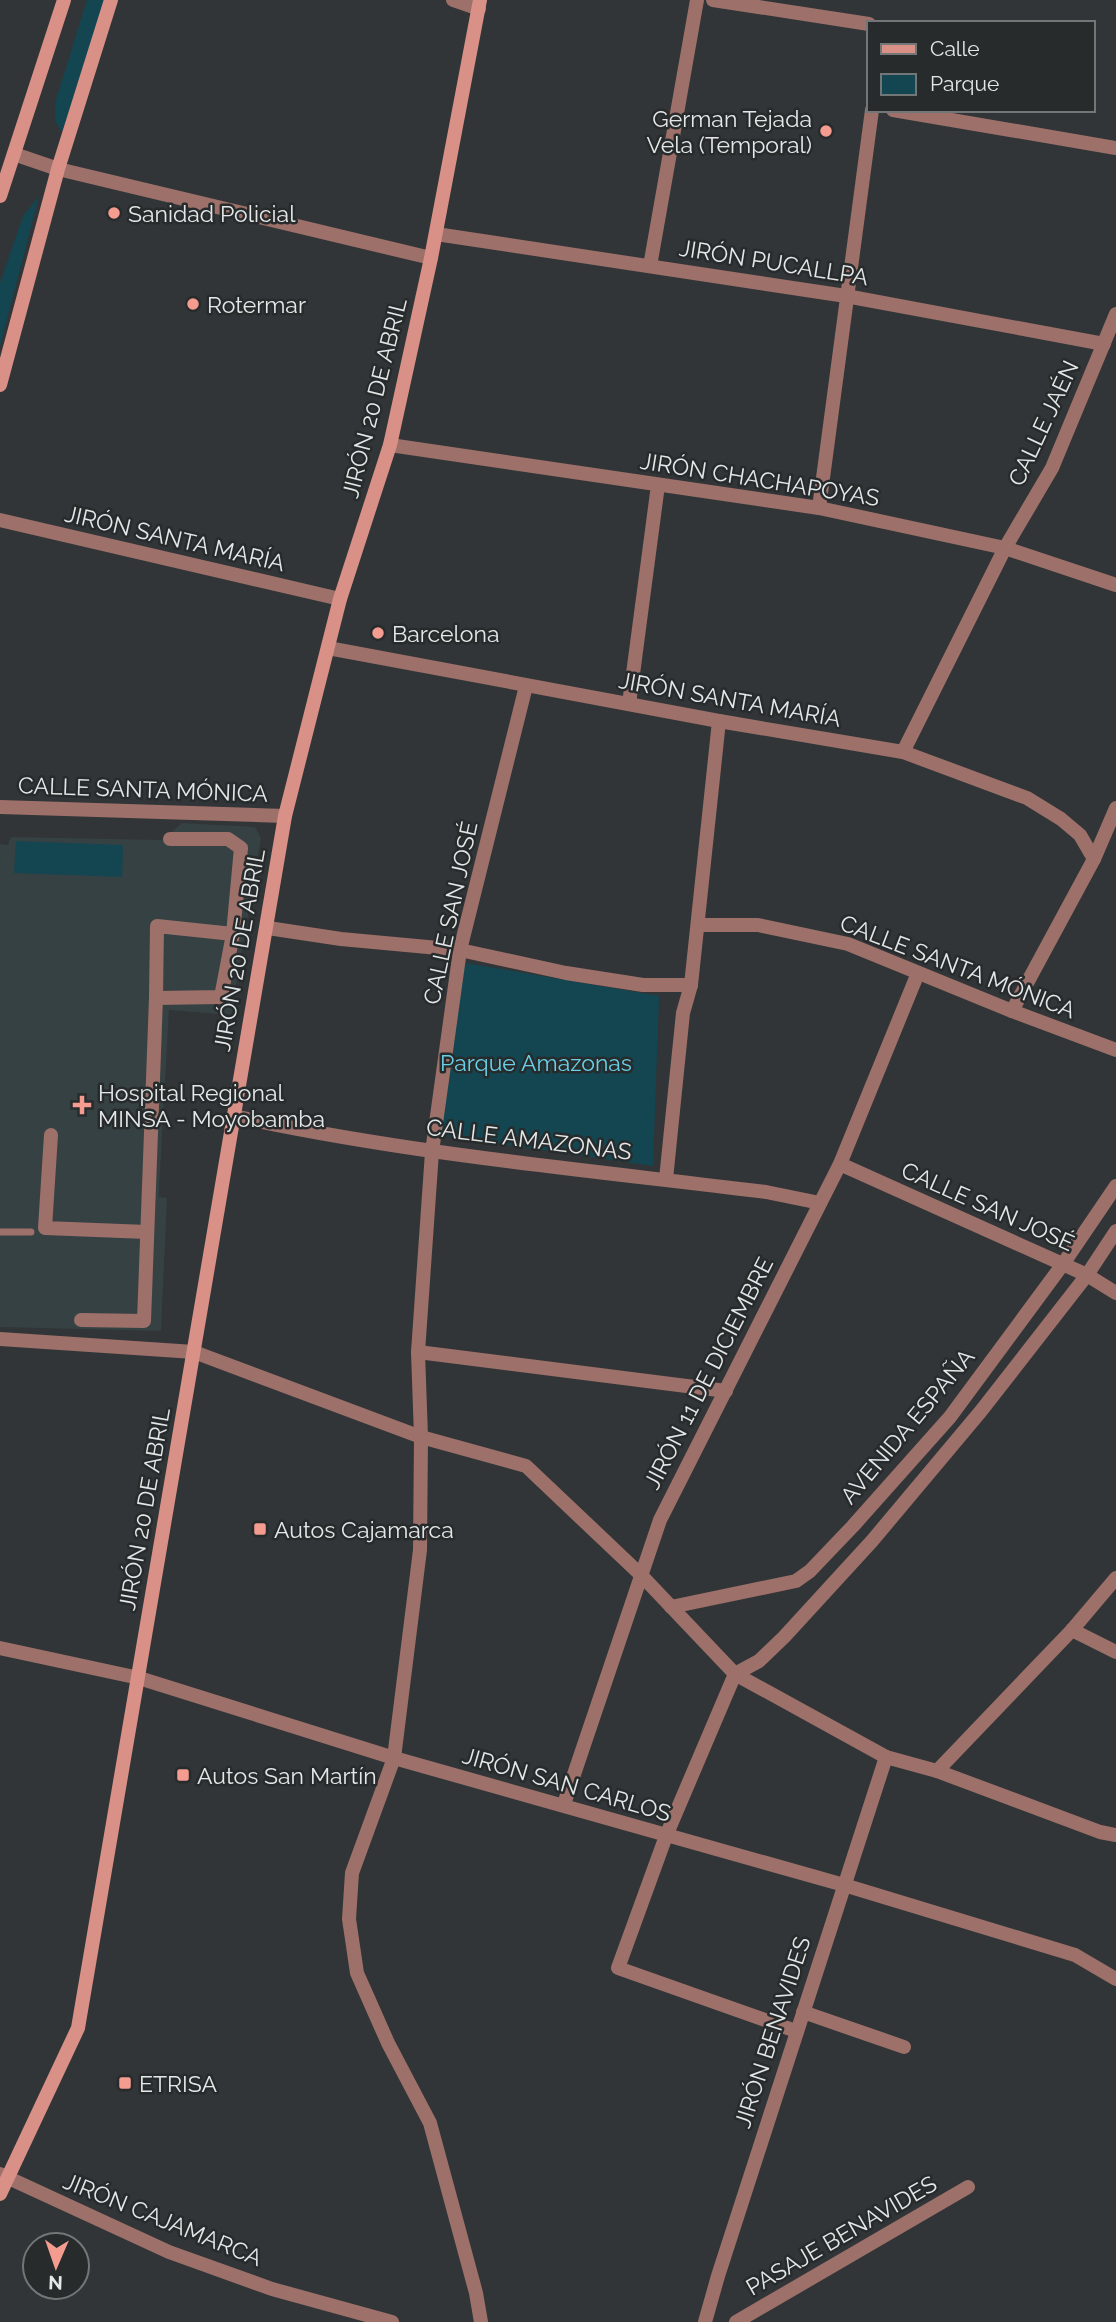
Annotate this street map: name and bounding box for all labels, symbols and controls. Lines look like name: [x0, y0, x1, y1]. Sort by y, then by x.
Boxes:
legend: [867, 21, 1095, 112]
text: Calle: [930, 36, 980, 61]
text: Parque: [930, 71, 999, 96]
place label: German Tejada Vela (Temporal): [647, 105, 812, 158]
marker: German Tejada Vela (Temporal): [818, 123, 834, 139]
place label: Sanidad Policial: [128, 200, 296, 227]
marker: Sanidad Policial: [106, 205, 122, 221]
street label: JIRÓN PUCALLPA: [678, 234, 871, 290]
place label: Rotermar: [207, 291, 306, 318]
street label: JIRÓN 20 DE ABRIL: [336, 295, 412, 501]
marker: Rotermar: [185, 296, 201, 312]
street label: CALLE JAÉN: [1002, 356, 1084, 490]
street label: JIRÓN CHACHAPOYAS: [639, 447, 881, 511]
street label: JIRÓN SANTA MARÍA: [62, 500, 288, 577]
place label: Barcelona: [392, 620, 499, 647]
marker: Barcelona: [370, 625, 386, 641]
street label: JIRÓN SANTA MARÍA: [617, 666, 843, 732]
street label: CALLE SANTA MÓNICA: [18, 771, 269, 807]
street label: CALLE SAN JOSÉ: [417, 819, 483, 1007]
street label: JIRÓN 20 DE ABRIL: [208, 846, 270, 1053]
street label: CALLE SANTA MÓNICA: [837, 909, 1080, 1024]
park label: Parque Amazonas: [440, 1049, 632, 1076]
place label: Hospital Regional MINSA - Moyobamba: [98, 1079, 325, 1132]
marker: Hospital Regional MINSA - Moyobamba: [72, 1095, 92, 1115]
street label: CALLE AMAZONAS: [425, 1113, 633, 1165]
street label: CALLE SAN JOSÉ: [897, 1156, 1079, 1256]
street label: JIRÓN 11 DE DICIEMBRE: [638, 1253, 778, 1493]
street label: AVENIDA ESPAÑA: [834, 1343, 980, 1509]
street label: JIRÓN 20 DE ABRIL: [113, 1405, 175, 1612]
place label: Autos Cajamarca: [274, 1516, 454, 1543]
marker: Autos Cajamarca: [252, 1521, 268, 1537]
street label: JIRÓN SAN CARLOS: [460, 1741, 674, 1827]
place label: Autos San Martín: [197, 1762, 377, 1789]
marker: Autos San Martín: [175, 1767, 191, 1783]
street label: JIRÓN BENAVIDES: [728, 1933, 816, 2131]
place label: ETRISA: [139, 2070, 217, 2097]
marker: ETRISA: [117, 2075, 133, 2091]
street label: JIRÓN CAJAMARCA: [60, 2167, 267, 2271]
street label: PASAJE BENAVIDES: [741, 2169, 941, 2301]
north arrow: [21, 2231, 91, 2301]
text: N: [48, 2272, 63, 2294]

